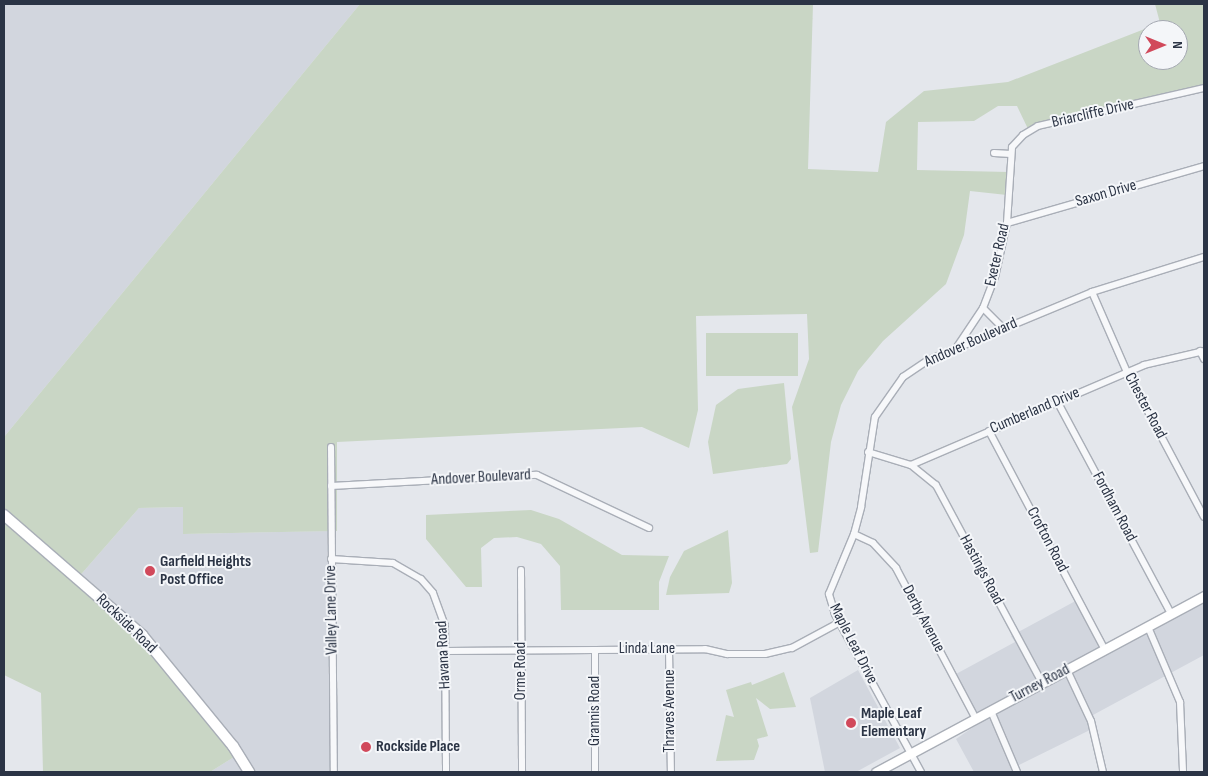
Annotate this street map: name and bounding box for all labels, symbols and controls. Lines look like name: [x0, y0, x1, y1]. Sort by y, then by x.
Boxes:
north arrow: [1138, 20, 1188, 70]
text: N: [1169, 41, 1186, 49]
street label: Briarcliffe Drive: [1050, 95, 1136, 133]
street label: Saxon Drive: [1073, 176, 1139, 212]
street label: Exeter Road: [981, 222, 1015, 288]
street label: Andover Boulevard: [922, 314, 1020, 372]
street label: Chester Road: [1120, 370, 1170, 442]
street label: Cumberland Drive: [987, 384, 1083, 438]
street label: Andover Boulevard: [431, 466, 531, 490]
street label: Fordham Road: [1088, 469, 1140, 545]
street label: Crofton Road: [1022, 504, 1072, 576]
street label: Hastings Road: [955, 532, 1007, 608]
place label: Garfield Heights Post Office: [160, 552, 251, 590]
marker: Garfield Heights Post Office: [144, 565, 156, 577]
street label: Valley Lane Drive: [322, 565, 342, 655]
street label: Derby Avenue: [897, 582, 949, 656]
street label: Rockside Road: [92, 590, 160, 658]
street label: Maple Leaf Drive: [825, 601, 881, 687]
street label: Havana Road: [433, 620, 455, 690]
street label: Linda Lane: [619, 639, 675, 659]
street label: Orme Road: [511, 642, 531, 700]
street label: Turney Road: [1007, 660, 1073, 708]
street label: Thraves Avenue: [660, 669, 680, 753]
street label: Grannis Road: [585, 676, 605, 746]
place label: Maple Leaf Elementary: [861, 704, 926, 742]
marker: Maple Leaf Elementary: [845, 717, 857, 729]
place label: Rockside Place: [376, 737, 460, 757]
marker: Rockside Place: [360, 741, 372, 753]

